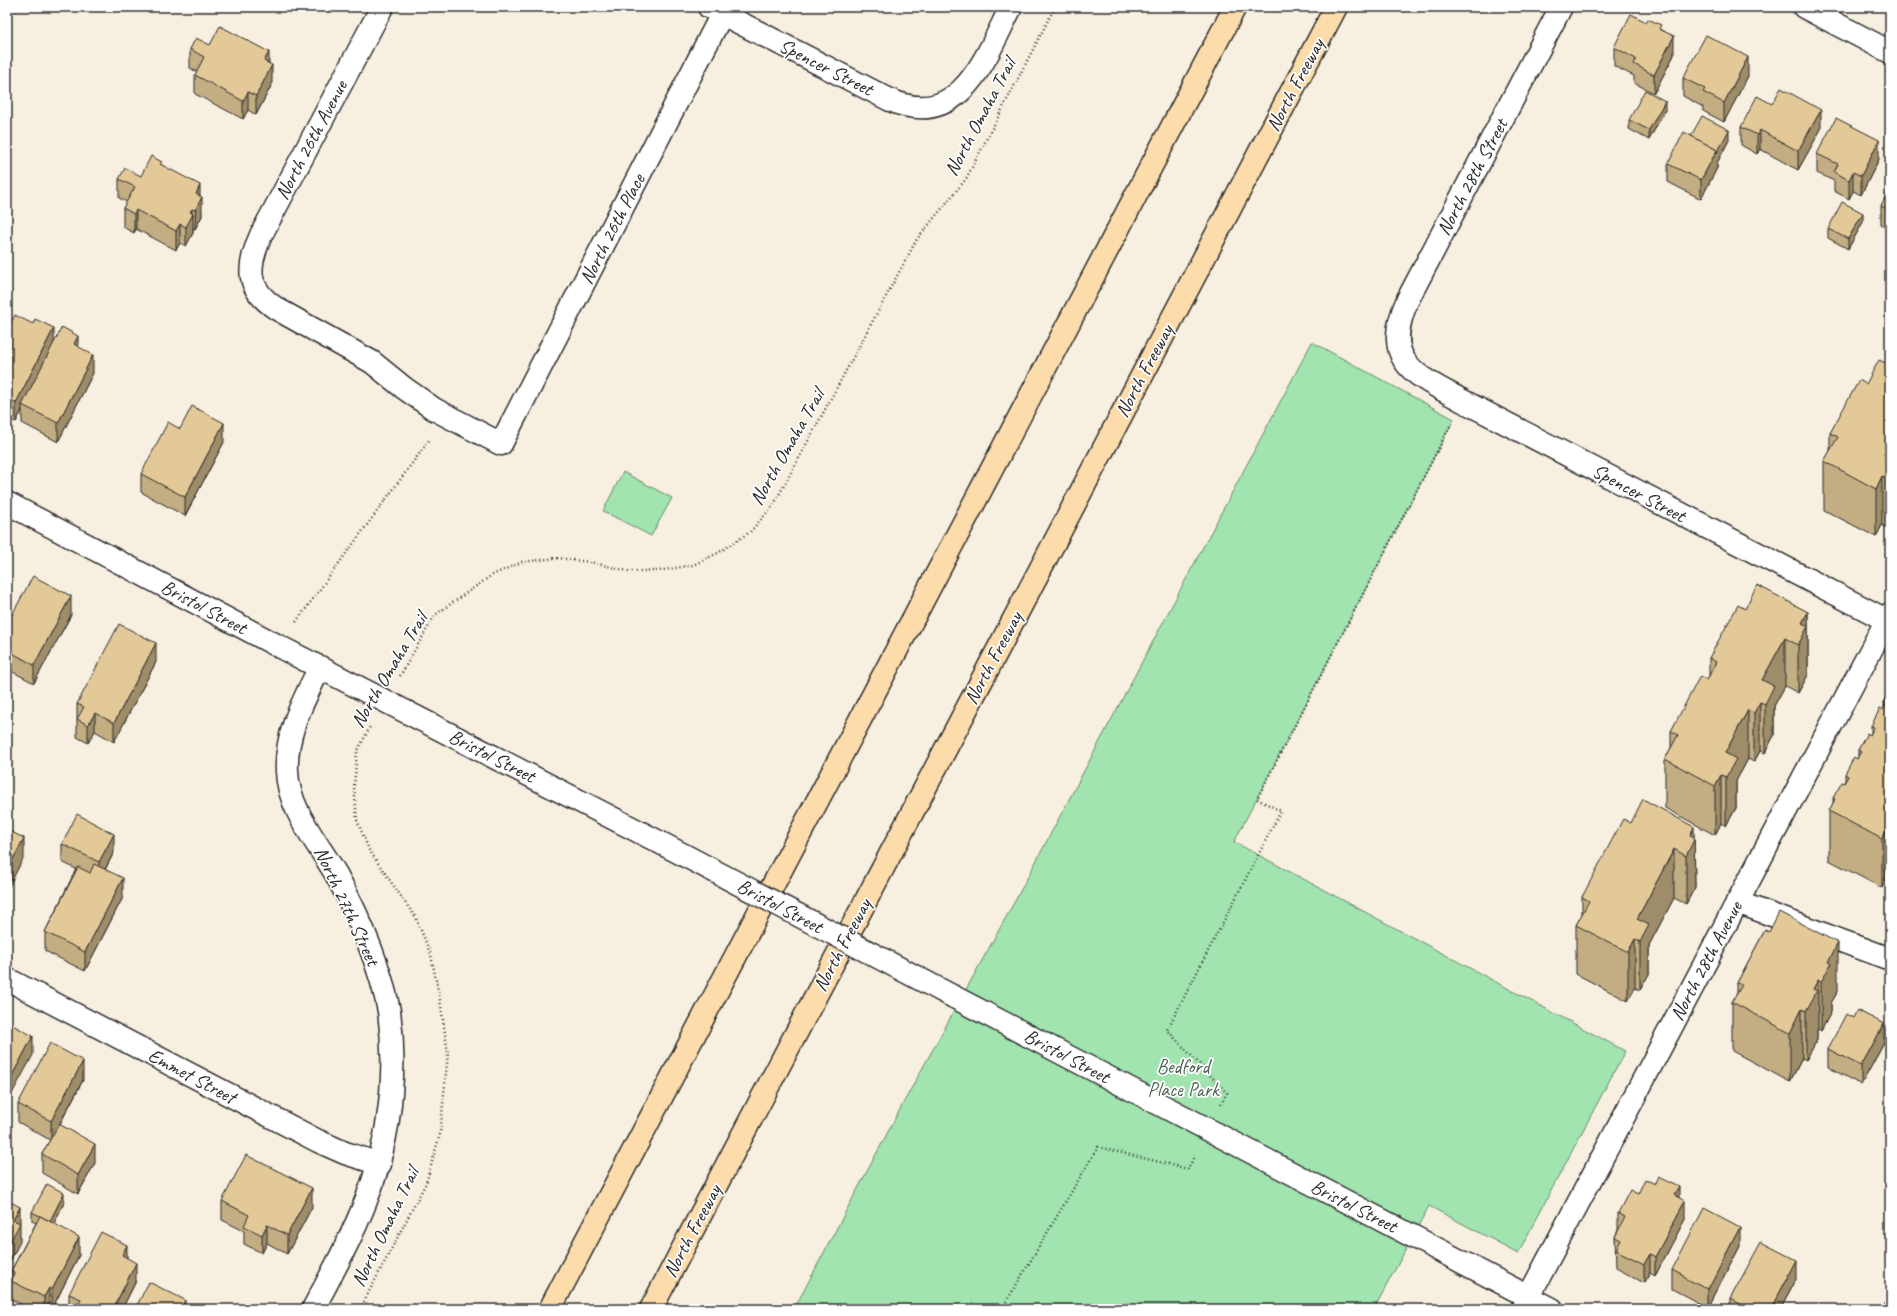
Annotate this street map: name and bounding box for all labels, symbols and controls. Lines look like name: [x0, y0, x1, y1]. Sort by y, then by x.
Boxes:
street label: North Freeway: [1260, 32, 1331, 136]
street label: Spencer Street: [775, 33, 879, 102]
street label: North Omaha Trail: [939, 51, 1023, 180]
street label: North 26th Avenue: [269, 75, 354, 204]
street label: North 28th Street: [1431, 112, 1514, 240]
street label: North 26th Place: [574, 168, 651, 288]
street label: North Freeway: [1109, 318, 1180, 422]
street label: North Omaha Trail: [744, 381, 832, 509]
street label: Spencer Street: [1588, 458, 1692, 529]
street label: Bristol Street: [157, 574, 253, 641]
street label: North Omaha Trail: [345, 605, 435, 732]
street label: North Freeway: [958, 605, 1029, 709]
street label: Bristol Street: [445, 724, 541, 789]
street label: North 27th Street: [309, 842, 386, 972]
street label: Bristol Street: [733, 873, 829, 940]
street label: North Freeway: [807, 892, 878, 996]
street label: North 28th Avenue: [1664, 896, 1749, 1025]
street label: Bristol Street: [1020, 1023, 1116, 1090]
street label: Emmet Street: [144, 1043, 243, 1111]
park label: Bedford Place Park: [1147, 1054, 1220, 1102]
street label: North Omaha Trail: [345, 1160, 426, 1291]
street label: Bristol Street: [1307, 1174, 1403, 1239]
street label: North Freeway: [657, 1178, 728, 1282]

